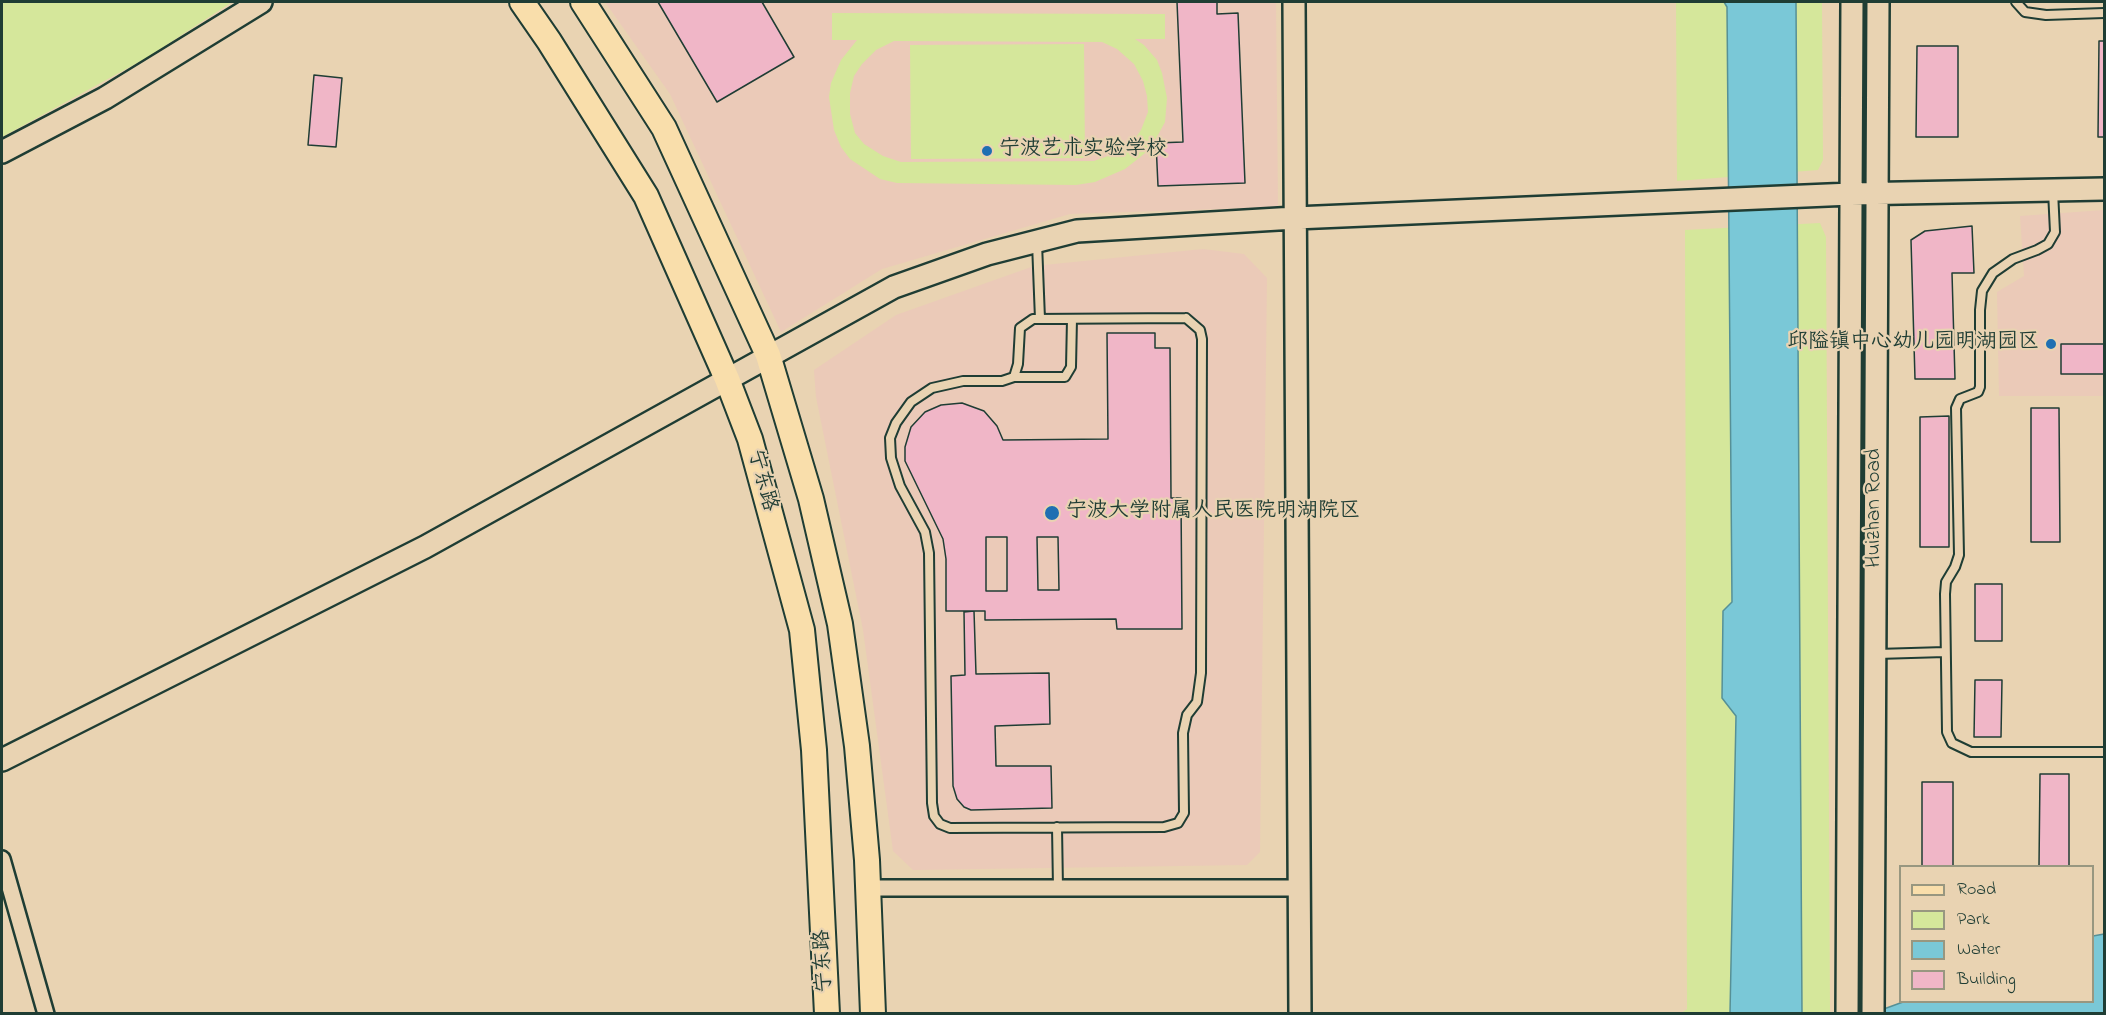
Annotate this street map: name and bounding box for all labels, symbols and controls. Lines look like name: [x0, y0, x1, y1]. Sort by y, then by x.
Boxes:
place label: 宁波艺术实验学校: [999, 138, 1167, 164]
marker: 宁波艺术实验学校: [980, 144, 994, 158]
place label: 邱隘镇中心幼儿园明湖园区: [1787, 331, 2039, 357]
marker: 邱隘镇中心幼儿园明湖园区: [2044, 337, 2058, 351]
street label: 宁东路: [741, 447, 781, 515]
street label: Huizhan Road: [1863, 448, 1889, 568]
place label: 宁波大学附属人民医院明湖院区: [1066, 500, 1360, 526]
marker: 宁波大学附属人民医院明湖院区: [1043, 504, 1061, 522]
legend: [1899, 865, 2094, 1003]
text: Road: [1957, 877, 1996, 903]
text: Park: [1957, 907, 1990, 933]
street label: 宁东路: [811, 929, 839, 993]
text: Water: [1957, 937, 2000, 963]
text: Building: [1957, 967, 2016, 993]

